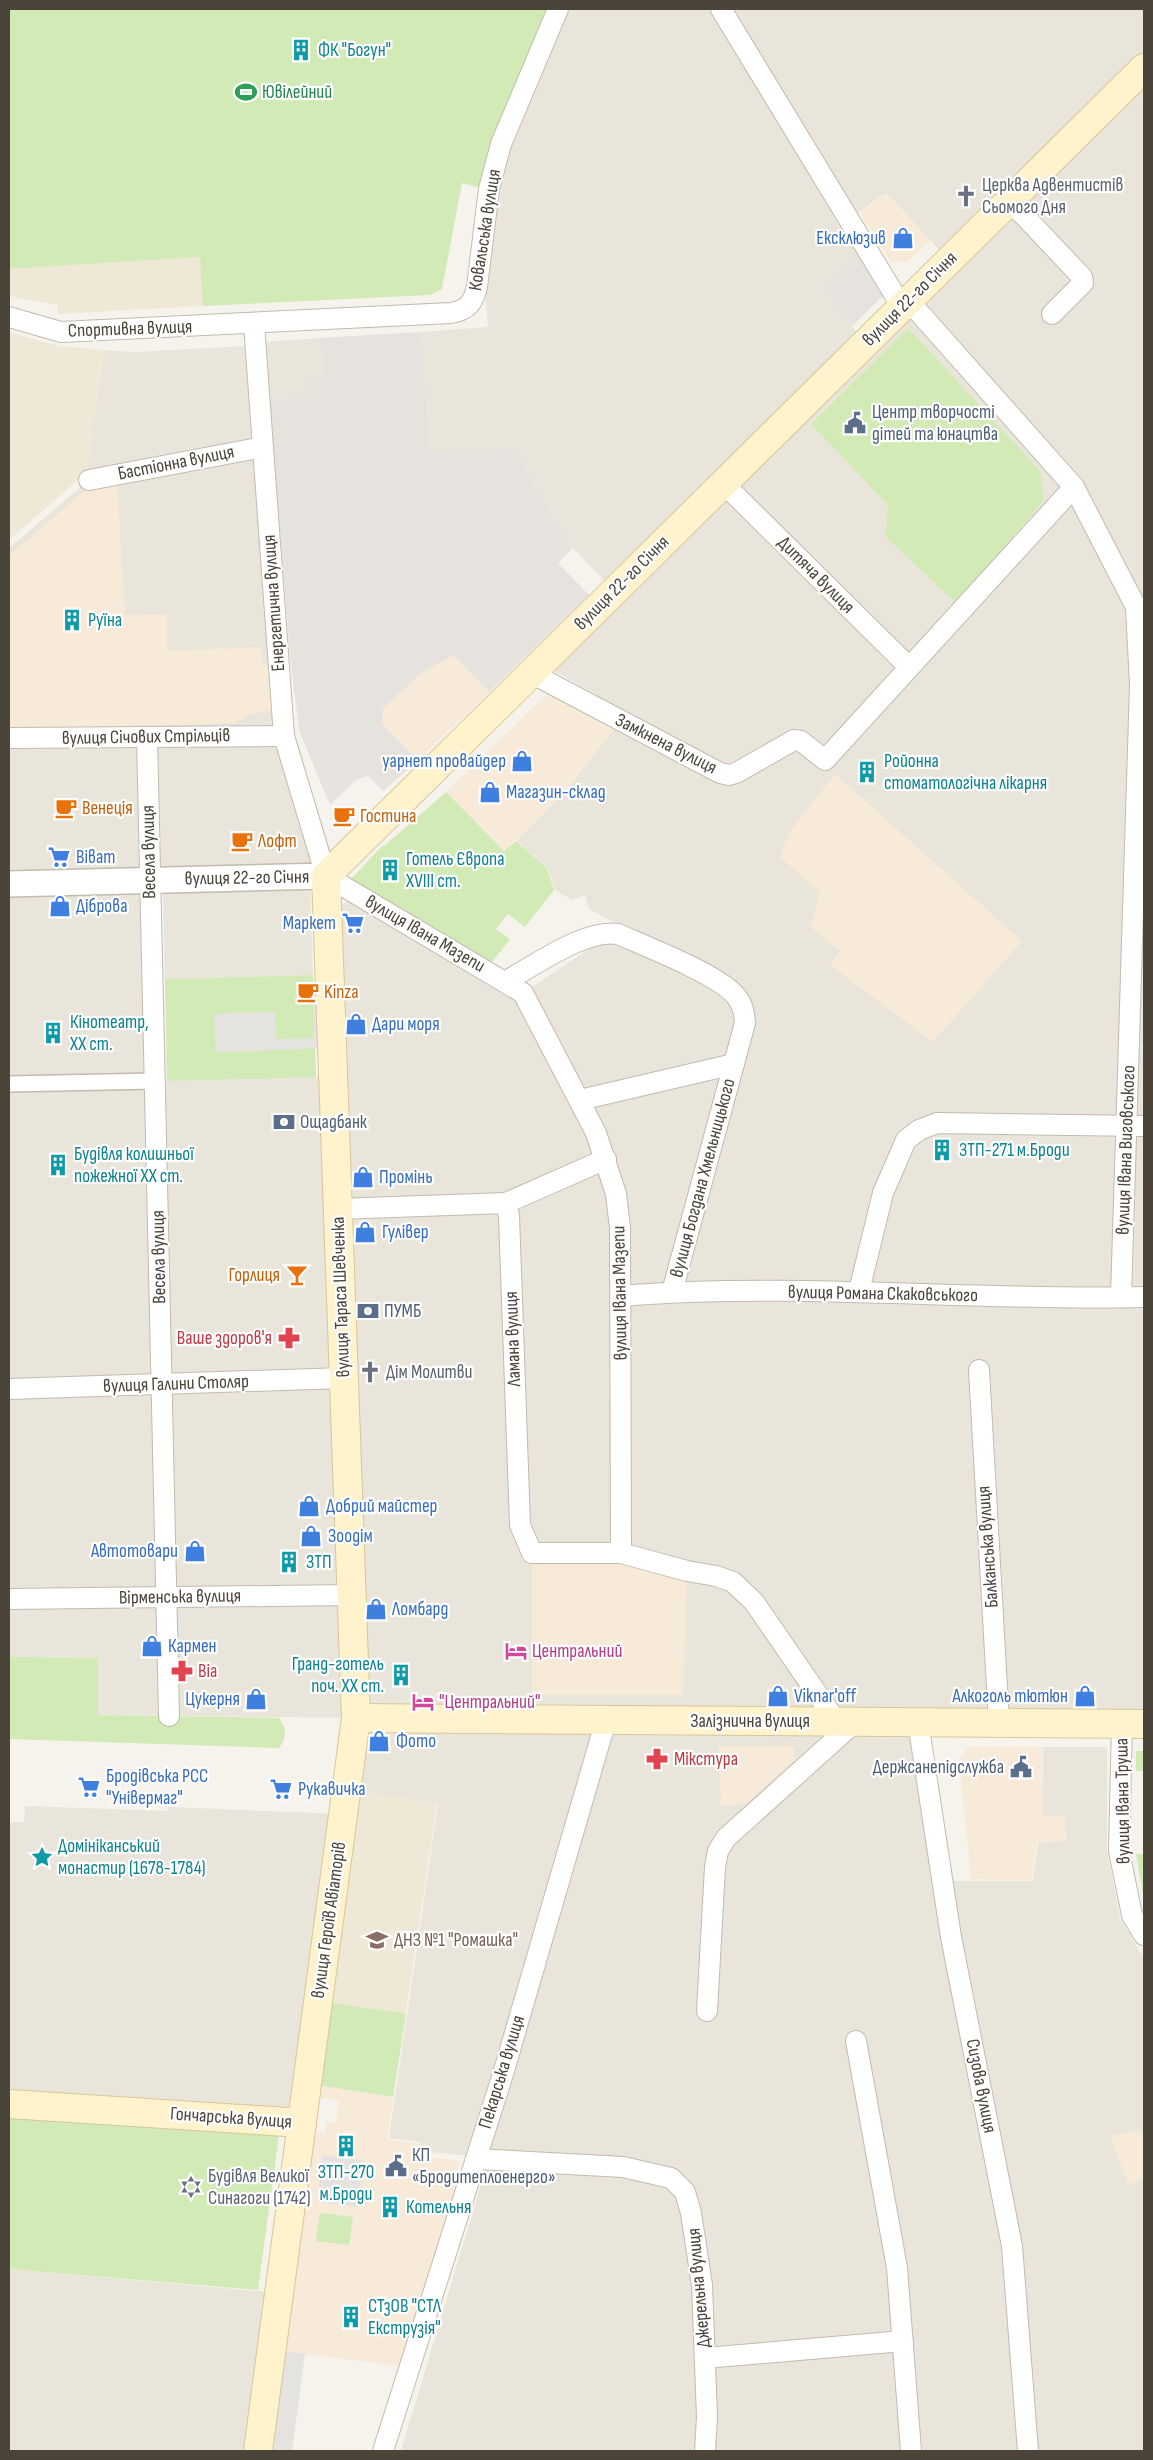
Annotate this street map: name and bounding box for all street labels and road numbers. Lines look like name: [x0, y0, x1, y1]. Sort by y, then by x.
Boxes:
street label: Ковальська вулиця: [464, 167, 506, 293]
street label: вулиця 22-го Січня: [858, 247, 962, 351]
street label: Спортивна вулиця: [67, 315, 193, 343]
street label: Бастіонна вулиця: [116, 440, 236, 486]
street label: вулиця 22-го Січня: [570, 531, 674, 635]
street label: Дитяча вулиця: [773, 532, 859, 618]
street label: Енергетична вулиця: [258, 534, 290, 672]
street label: Замкнена вулиця: [611, 709, 721, 779]
street label: вулиця Січових Стрільців: [62, 724, 230, 750]
street label: Весела вулиця: [137, 805, 161, 899]
street label: вулиця 22-го Січня: [185, 865, 309, 891]
street label: вулиця Івана Мазепи: [361, 890, 489, 978]
street label: вулиця Івана Виговського: [1112, 1065, 1140, 1235]
street label: вулиця Богдана Хмельницького: [665, 1076, 741, 1280]
street label: Весела вулиця: [147, 1210, 171, 1304]
street label: вулиця Тараса Шевченка: [327, 1216, 355, 1378]
street label: вулиця Івана Мазепи: [607, 1225, 633, 1361]
street label: вулиця Романа Скаковського: [788, 1281, 978, 1307]
street label: Ламана вулиця: [500, 1291, 526, 1388]
street label: вулиця Галини Столяр: [103, 1370, 249, 1398]
street label: Балканська вулиця: [972, 1485, 1004, 1609]
street label: Вірменська вулиця: [119, 1584, 241, 1610]
street label: Залізнична вулиця: [690, 1710, 810, 1733]
street label: вулиця Івана Труша: [1110, 1738, 1136, 1864]
street label: вулиця Героїв Авіаторів: [307, 1840, 351, 2000]
street label: Пекарська вулиця: [474, 2013, 530, 2131]
street label: Сизова вулиця: [961, 2037, 1001, 2135]
street label: Гончарська вулиця: [169, 2102, 293, 2134]
street label: Джерельна вулиця: [682, 2227, 716, 2349]

